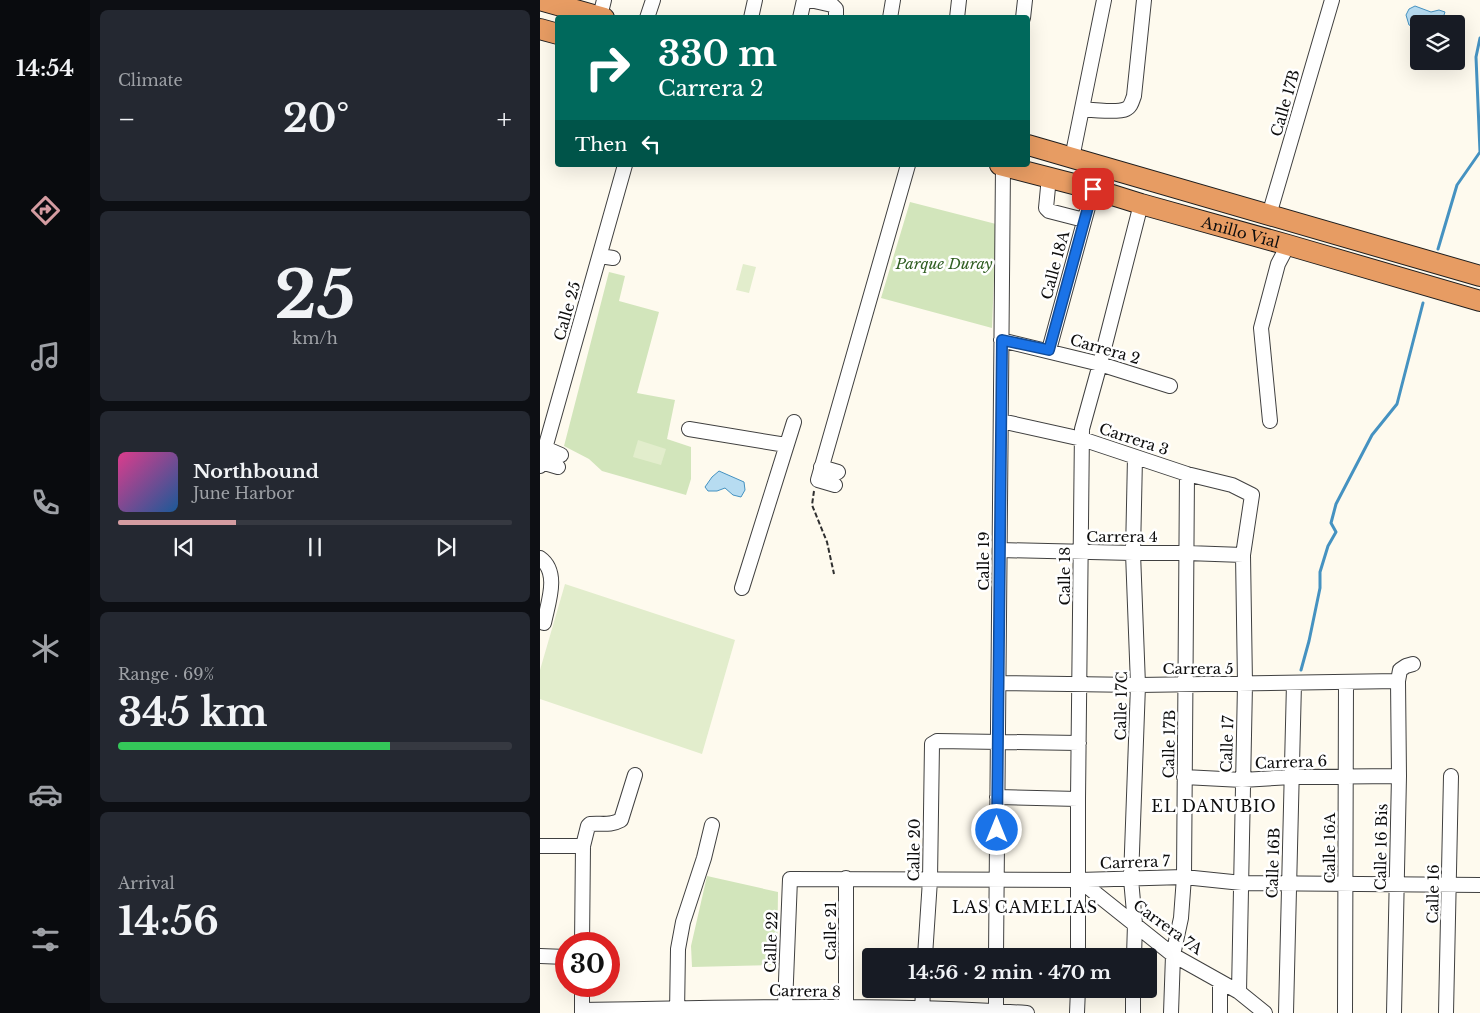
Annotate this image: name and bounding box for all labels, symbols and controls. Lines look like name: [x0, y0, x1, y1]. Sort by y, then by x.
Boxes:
map controls: [1410, 15, 1465, 70]
button: layers: [1410, 15, 1465, 70]
text: 330 m: [658, 32, 777, 75]
icon: right: [575, 35, 640, 100]
text: 14:54: [16, 55, 74, 82]
street label: Calle 17B: [1266, 67, 1304, 139]
text: Climate: [118, 70, 183, 90]
text: Carrera 2: [658, 75, 764, 102]
text: 20°: [283, 95, 349, 142]
text: −: [118, 102, 136, 137]
text: +: [497, 102, 512, 137]
icon: left: [637, 130, 665, 158]
text: Then: [575, 133, 627, 156]
pin: [1072, 168, 1114, 210]
icon: arrive: [1079, 175, 1107, 203]
icon: directions: [28, 193, 63, 228]
street label: Anillo Vial: [1199, 212, 1282, 252]
street label: Calle 18A: [1037, 228, 1073, 301]
park label: Parque Duray: [894, 254, 993, 273]
text: 25: [275, 255, 356, 336]
street label: Calle 25: [549, 279, 585, 343]
text: km/h: [292, 328, 338, 348]
street label: Carrera 2: [1068, 330, 1142, 368]
icon: music: [28, 339, 63, 374]
street label: Carrera 3: [1097, 419, 1171, 459]
text: Northbound: [193, 460, 319, 483]
text: June Harbor: [193, 483, 294, 503]
icon: phone: [28, 485, 63, 520]
street label: Carrera 4: [1086, 527, 1158, 546]
street label: Calle 19: [974, 531, 993, 591]
icon: previous: [170, 533, 198, 561]
icon: pause: [301, 533, 329, 561]
icon: next: [432, 533, 460, 561]
street label: Calle 18: [1055, 547, 1074, 605]
icon: climate: [28, 631, 63, 666]
street label: Carrera 5: [1162, 659, 1234, 678]
text: Range · 69%: [118, 664, 214, 684]
street label: Calle 17C: [1111, 671, 1131, 741]
text: 345 km: [118, 689, 267, 736]
street label: Calle 17B: [1159, 709, 1179, 779]
street label: Calle 17: [1217, 715, 1238, 773]
street label: Carrera 6: [1255, 751, 1327, 773]
icon: car: [28, 777, 63, 812]
district label: EL DANUBIO: [1151, 796, 1277, 816]
position arrow: [970, 803, 1022, 855]
street label: Calle 16 Bis: [1371, 803, 1391, 891]
street label: Calle 16A: [1320, 812, 1339, 883]
street label: Calle 20: [904, 818, 924, 882]
street label: Calle 16B: [1262, 827, 1284, 899]
street label: Carrera 7: [1100, 851, 1171, 873]
street label: Calle 16: [1423, 864, 1443, 924]
text: Arrival: [118, 873, 175, 893]
street label: Carrera 7A: [1130, 895, 1207, 959]
district label: LAS CAMELIAS: [952, 897, 1098, 917]
text: 14:56: [118, 898, 219, 945]
street label: Calle 21: [821, 902, 840, 960]
street label: Calle 22: [760, 911, 782, 973]
icon: filters: [28, 922, 63, 957]
speed limit sign: 30: [555, 932, 620, 997]
text: 14:56 · 2 min · 470 m: [908, 961, 1111, 984]
street label: Carrera 8: [769, 981, 841, 1001]

